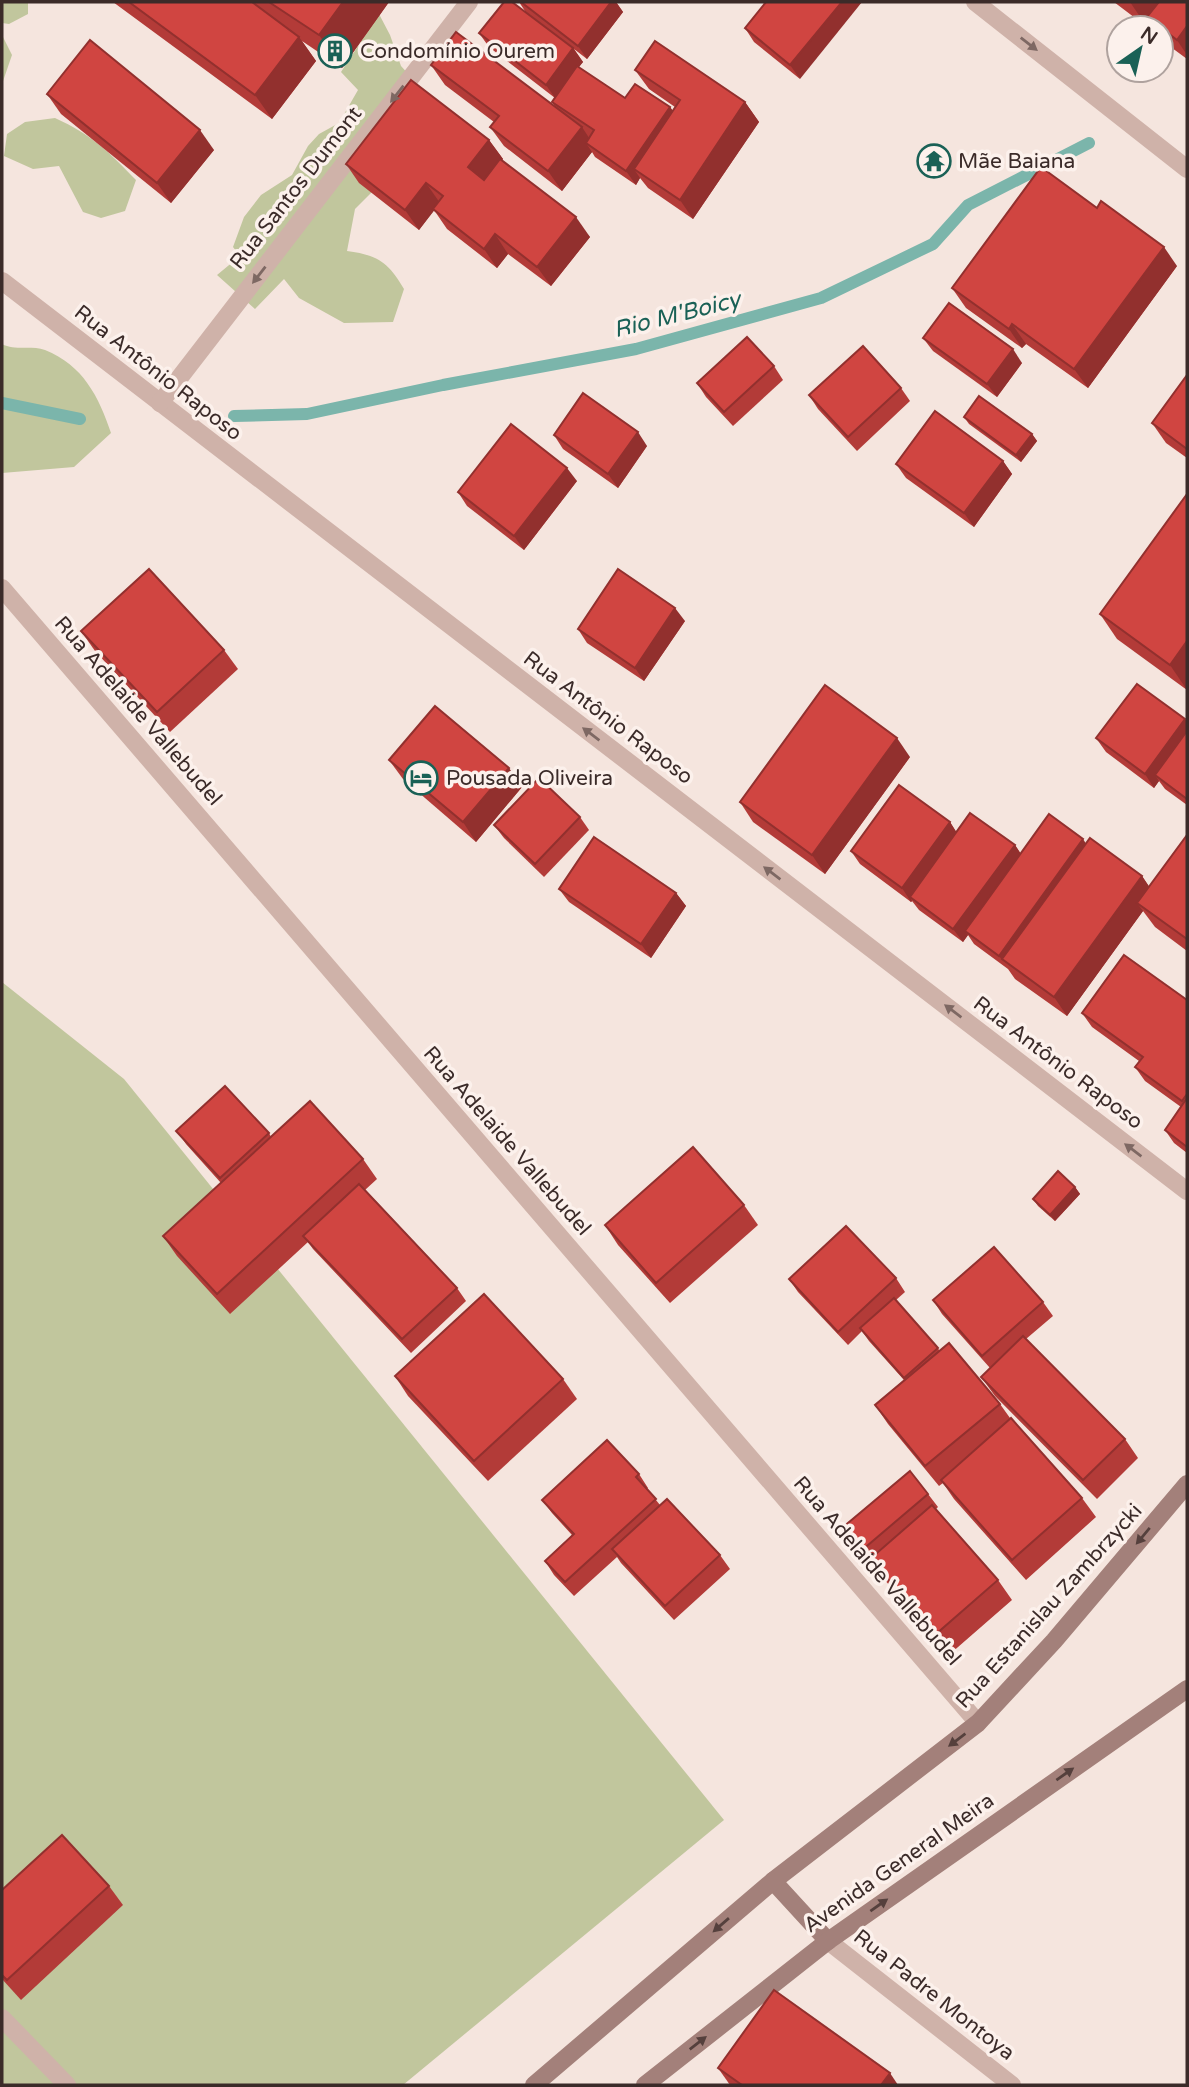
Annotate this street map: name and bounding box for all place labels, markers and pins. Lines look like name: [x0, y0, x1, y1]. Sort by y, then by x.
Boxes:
building icon: Condomínio Ourem: [316, 32, 354, 70]
place label: Condomínio Ourem: [360, 39, 555, 64]
temple icon: Mãe Baiana: [915, 142, 953, 180]
place label: Mãe Baiana: [958, 149, 1075, 174]
hotel icon: Pousada Oliveira: [402, 759, 440, 797]
place label: Pousada Oliveira: [446, 766, 613, 791]

